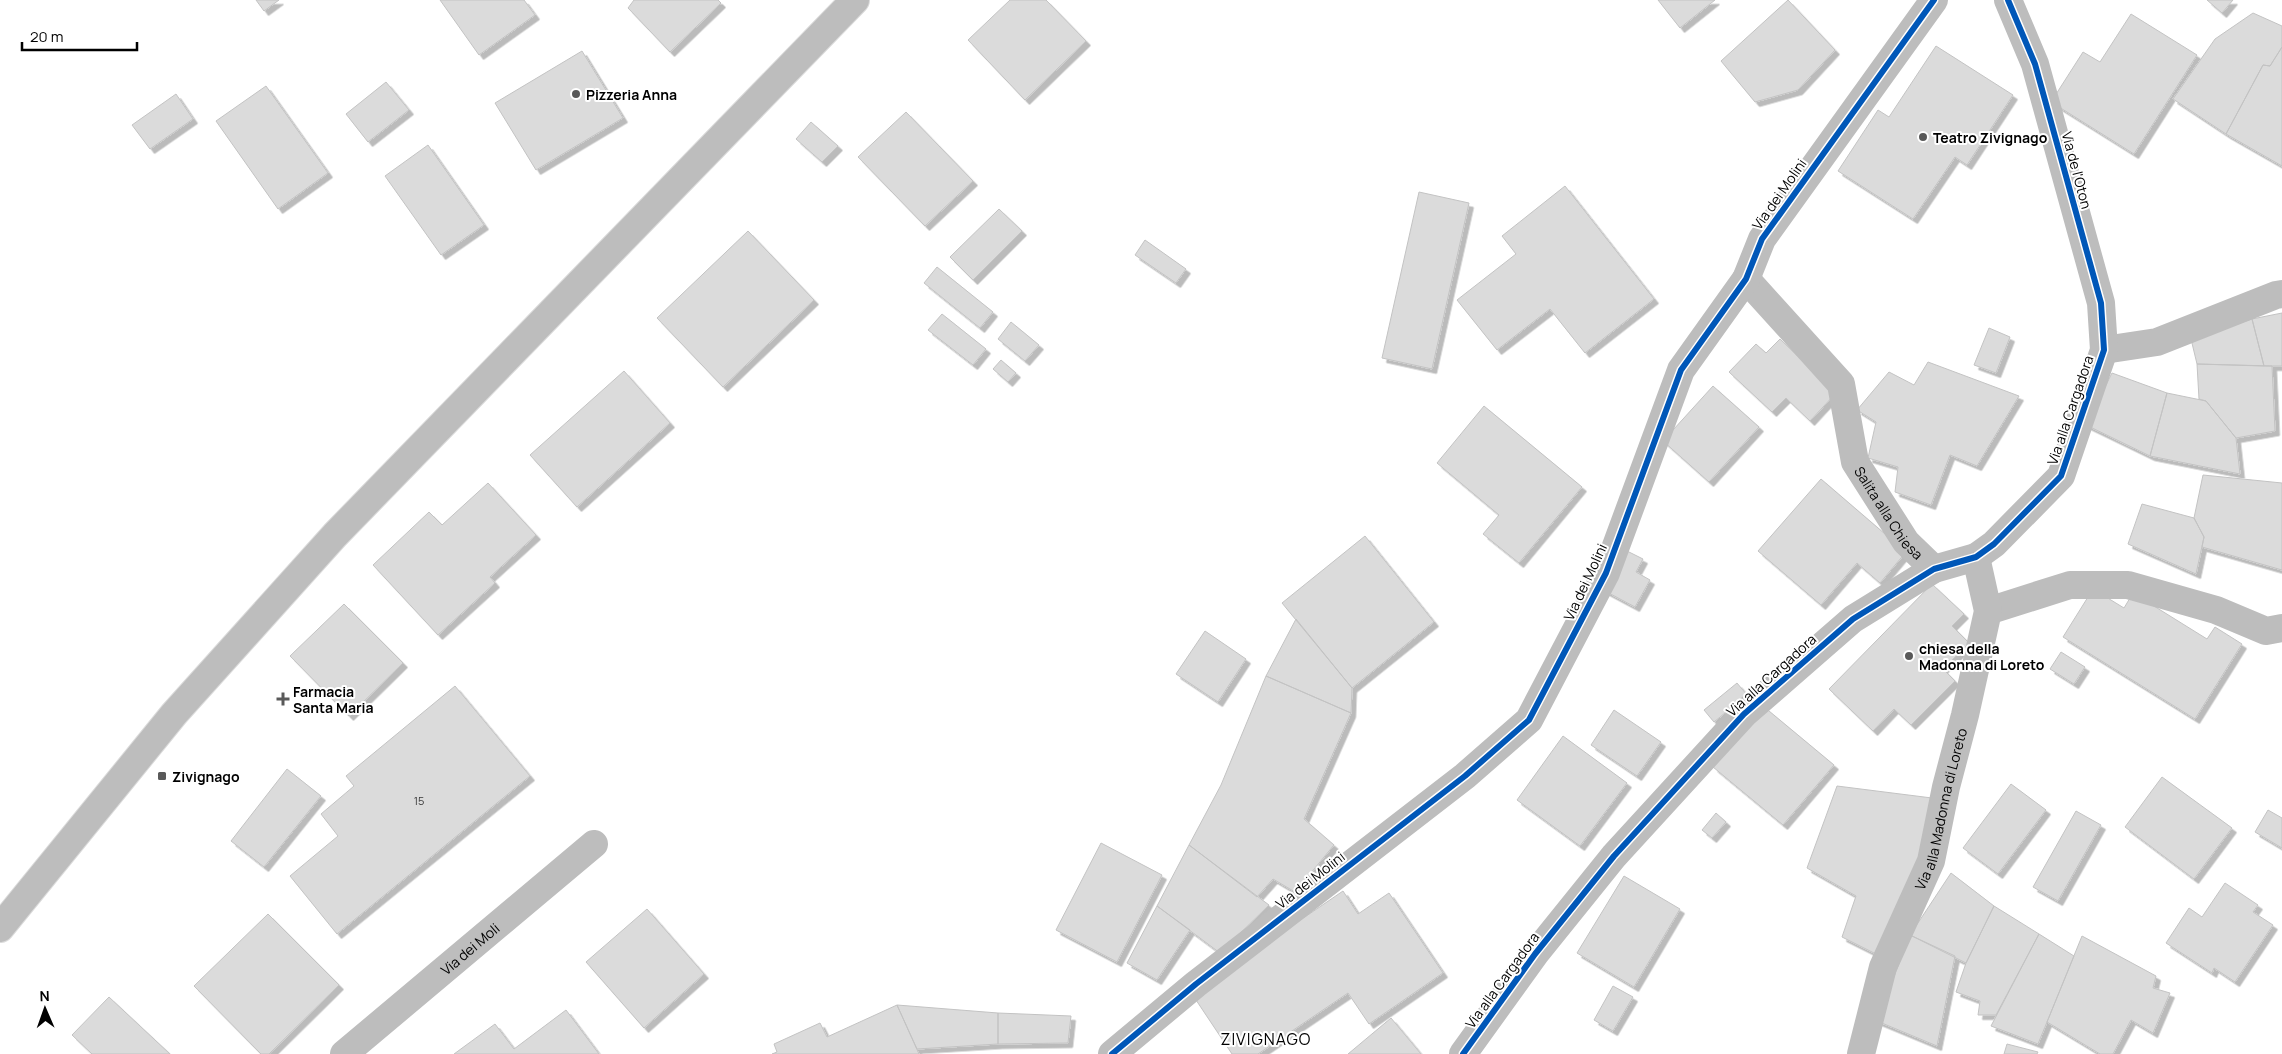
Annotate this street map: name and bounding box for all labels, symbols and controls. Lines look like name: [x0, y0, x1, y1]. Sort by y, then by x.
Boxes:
scale bar: [22, 20, 138, 52]
text: 20 m: [30, 26, 63, 47]
place label: Pizzeria Anna: [586, 85, 677, 104]
marker: Pizzeria Anna: [570, 88, 582, 100]
place label: Teatro Zivignago: [1933, 128, 2048, 147]
street label: Via de l'Oton: [2058, 129, 2096, 211]
marker: Teatro Zivignago: [1917, 131, 1929, 143]
street label: Via dei Molini: [1747, 155, 1811, 233]
street label: Via alla Cargadora: [2042, 353, 2098, 467]
street label: Salita alla Chiesa: [1851, 462, 1928, 563]
street label: Via dei Molini: [1559, 540, 1611, 624]
street label: Via alla Cargadora: [1722, 630, 1820, 720]
place label: chiesa della Madonna di Loreto: [1919, 639, 2045, 674]
marker: chiesa della Madonna di Loreto: [1903, 650, 1915, 662]
place label: Farmacia Santa Maria: [293, 682, 374, 717]
marker: Farmacia Santa Maria: [277, 693, 289, 705]
street label: Via alla Madonna di Loreto: [1910, 726, 1971, 893]
place label: Zivignago: [172, 767, 240, 786]
marker: Zivignago: [156, 770, 168, 782]
house number: 15: [414, 793, 424, 808]
street label: Via dei Molini: [1272, 847, 1348, 913]
street label: Via dei Moli: [436, 918, 503, 979]
street label: Via alla Cargadora: [1461, 928, 1543, 1032]
north arrow: [20, 984, 70, 1034]
text: N: [39, 986, 50, 1005]
district label: ZIVIGNAGO: [1221, 1028, 1311, 1050]

